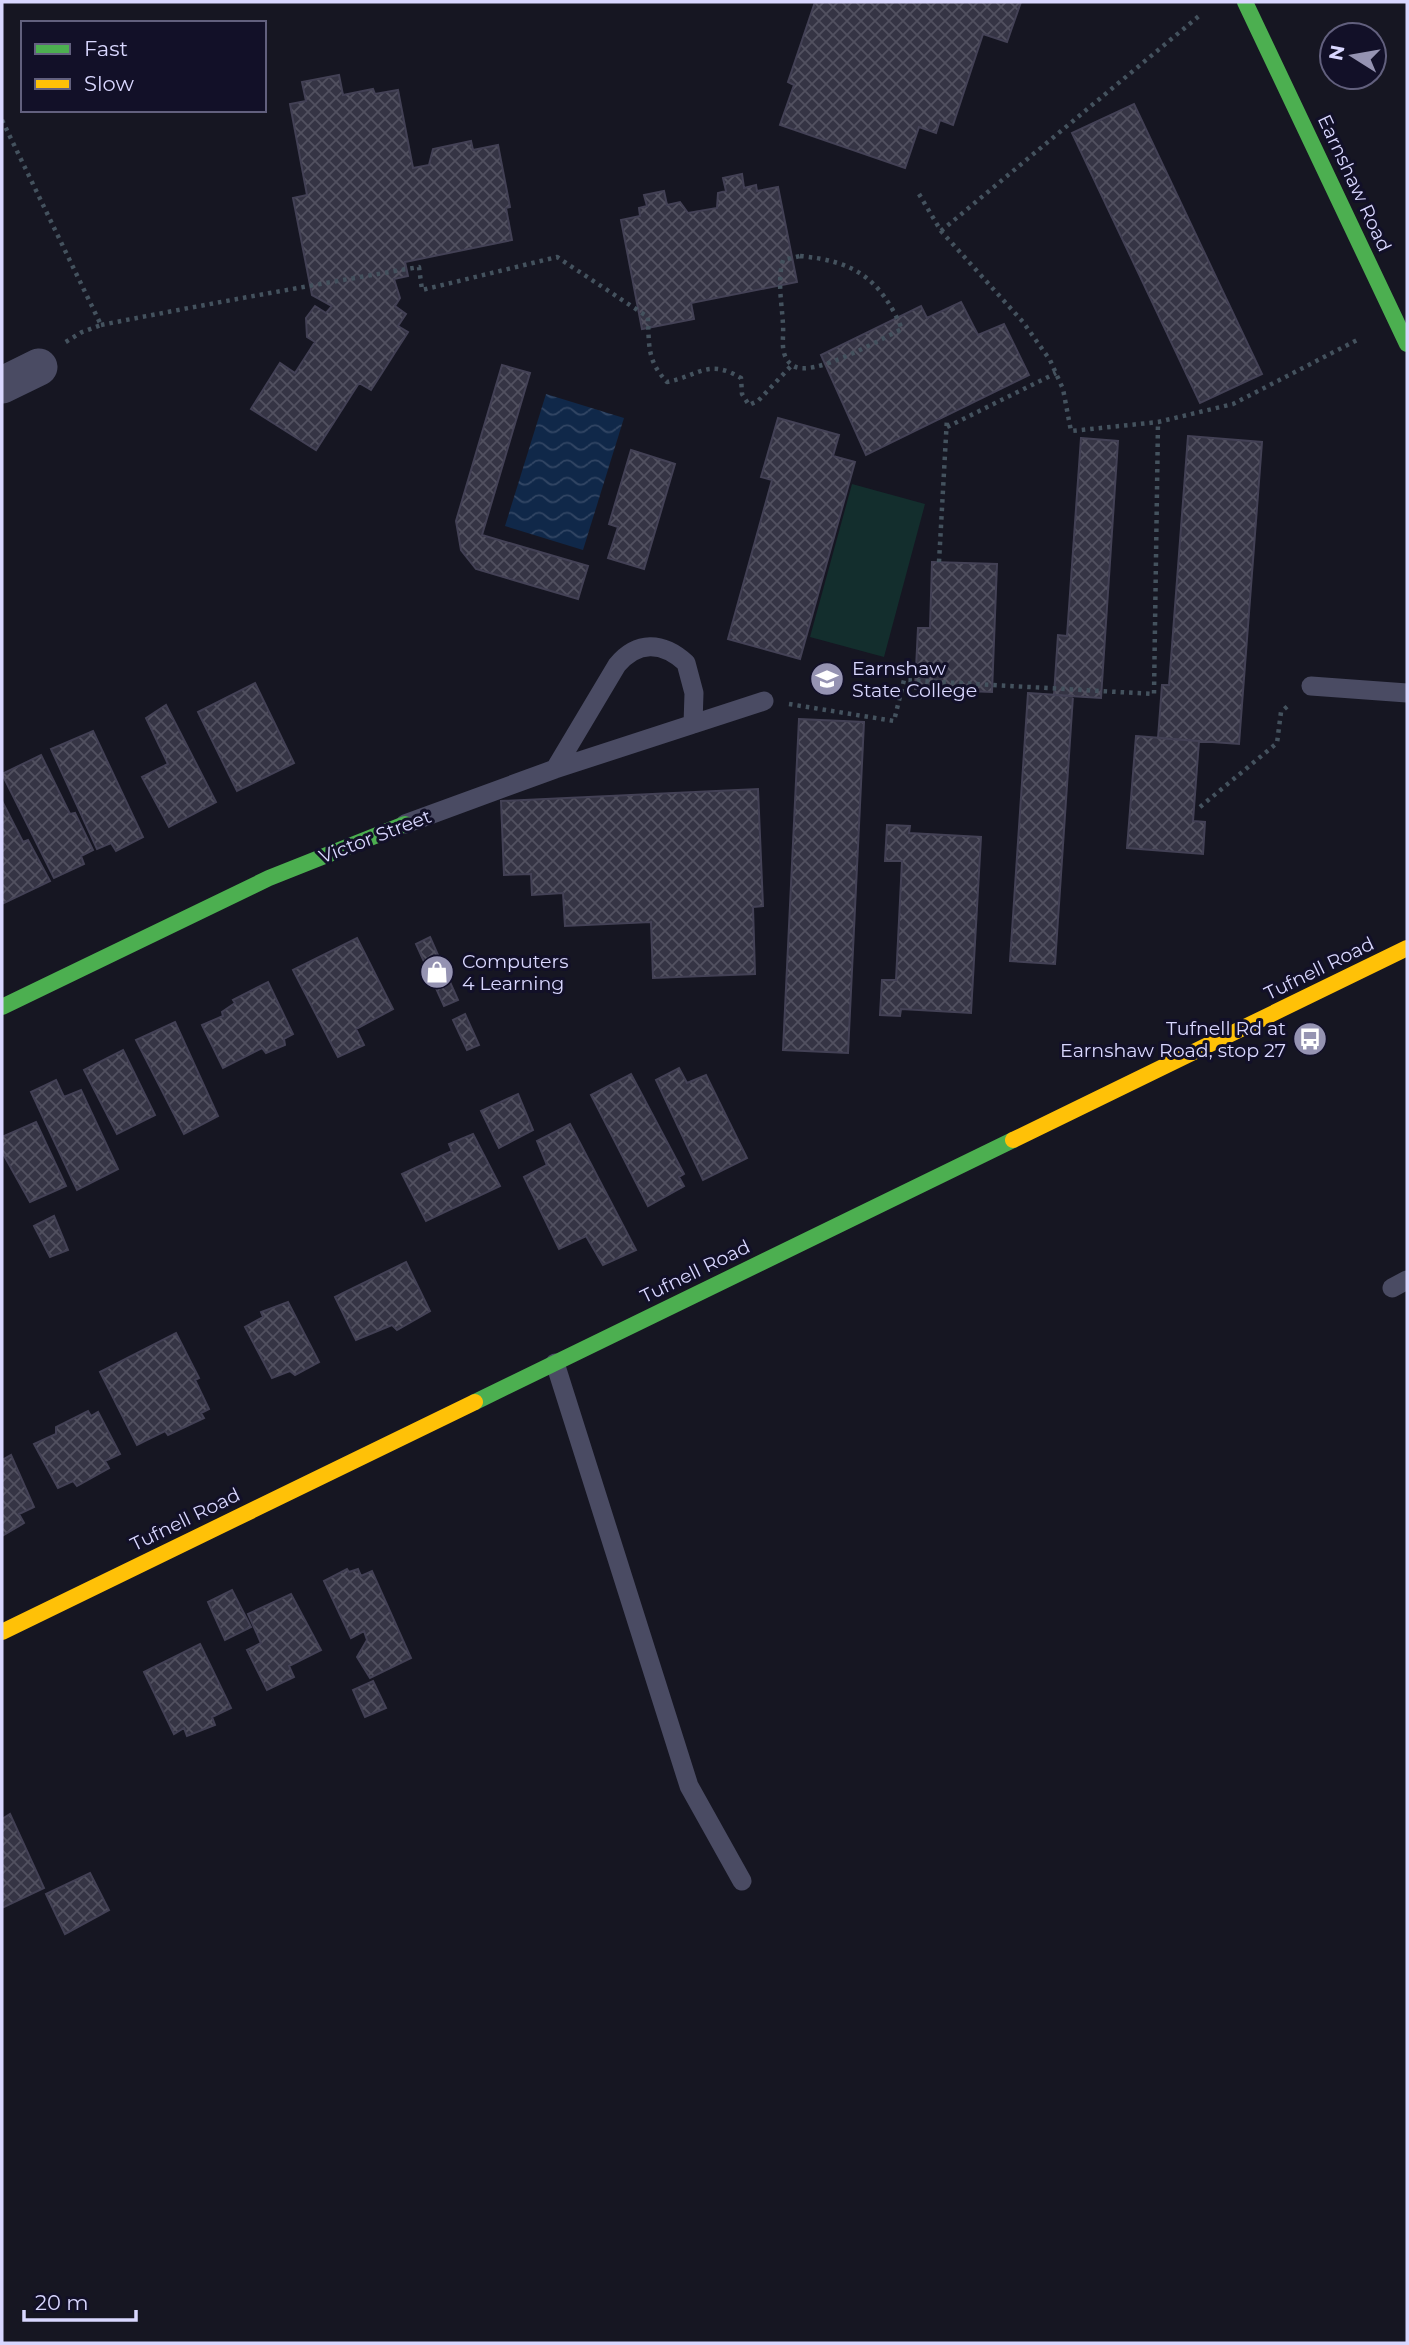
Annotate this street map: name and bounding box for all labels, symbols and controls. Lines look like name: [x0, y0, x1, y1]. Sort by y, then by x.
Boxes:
legend: [21, 21, 266, 112]
north arrow: [1318, 21, 1388, 91]
text: Fast: [84, 36, 128, 61]
text: N: [1324, 43, 1350, 63]
text: Slow: [84, 71, 134, 96]
street label: Earnshaw Road: [1313, 111, 1396, 255]
place label: Earnshaw State College: [852, 657, 977, 702]
school or university icon: Earnshaw State College: [808, 660, 846, 698]
street label: Victor Street: [316, 804, 435, 868]
street label: Tufnell Road: [1261, 932, 1378, 1005]
place label: Computers 4 Learning: [462, 950, 568, 995]
shop icon: Computers 4 Learning: [418, 953, 456, 991]
place label: Tufnell Rd at Earnshaw Road, stop 27: [1060, 1017, 1286, 1062]
bus stop icon: Tufnell Rd at Earnshaw Road, stop 27: [1291, 1020, 1329, 1058]
street label: Tufnell Road: [637, 1235, 754, 1308]
street label: Tufnell Road: [127, 1483, 244, 1556]
scale bar: [24, 2278, 136, 2322]
text: 20 m: [35, 2290, 89, 2315]

